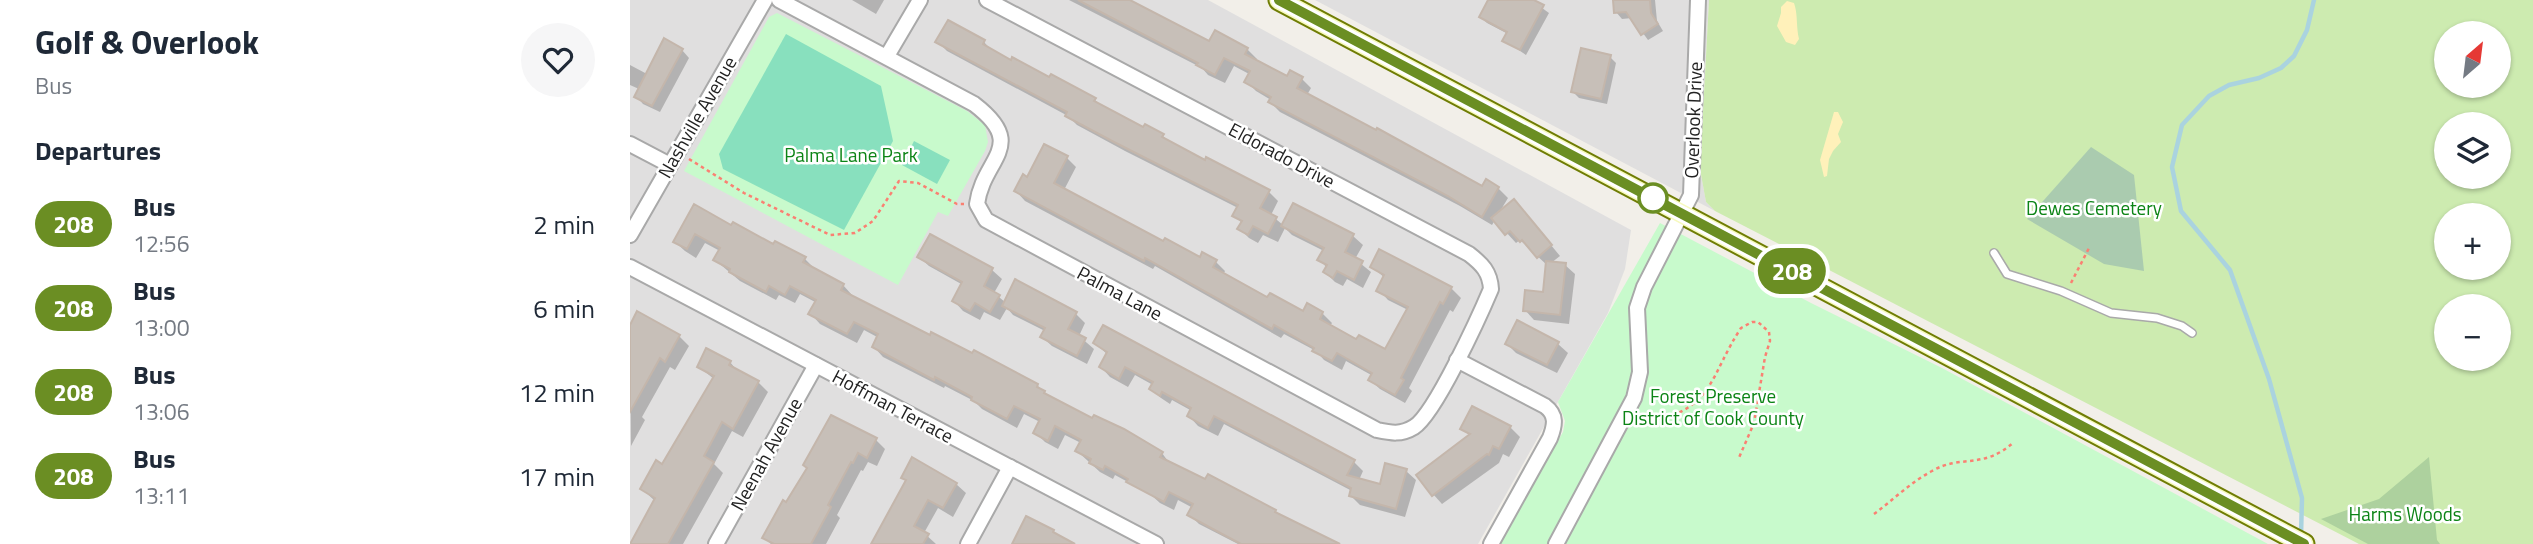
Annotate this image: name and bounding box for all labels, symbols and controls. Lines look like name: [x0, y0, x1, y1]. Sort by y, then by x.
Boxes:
text: Golf & Overlook: [35, 17, 259, 67]
north arrow: [2434, 21, 2511, 98]
map controls: [2434, 21, 2511, 371]
button: heart: [521, 23, 595, 97]
street label: Nashville Avenue: [650, 50, 743, 183]
street label: Overlook Drive: [1676, 61, 1709, 179]
text: Bus: [35, 68, 72, 103]
button: layers: [2434, 112, 2511, 189]
street label: Eldorado Drive: [1224, 114, 1341, 195]
text: Departures: [35, 131, 161, 170]
park label: Palma Lane Park: [784, 140, 918, 169]
unlabelled marker: [1638, 183, 1668, 213]
text: Bus: [133, 187, 175, 226]
park label: Dewes Cemetery: [2026, 193, 2162, 222]
button: +: [2434, 203, 2511, 280]
text: 2 min: [533, 205, 595, 244]
text: 208: [53, 206, 94, 242]
text: 12:56: [133, 226, 190, 261]
line badge: 208: [1752, 248, 1832, 294]
text: 208: [1772, 253, 1812, 289]
street label: Palma Lane: [1072, 258, 1168, 327]
text: Bus: [133, 271, 175, 310]
text: 6 min: [533, 289, 595, 328]
text: 208: [53, 290, 94, 326]
button: −: [2434, 294, 2511, 371]
text: 13:00: [133, 310, 190, 345]
text: Bus: [133, 355, 175, 394]
street label: Hoffman Terrace: [828, 361, 959, 450]
text: 12 min: [519, 373, 595, 412]
text: 208: [53, 374, 94, 410]
park label: Forest Preserve District of Cook County: [1622, 381, 1804, 432]
street label: Neenah Avenue: [722, 392, 809, 516]
text: 13:06: [133, 394, 190, 429]
text: Bus: [133, 439, 175, 478]
text: 17 min: [519, 457, 595, 496]
text: 208: [53, 458, 94, 494]
text: 13:11: [133, 478, 190, 513]
park label: Harms Woods: [2348, 499, 2462, 528]

